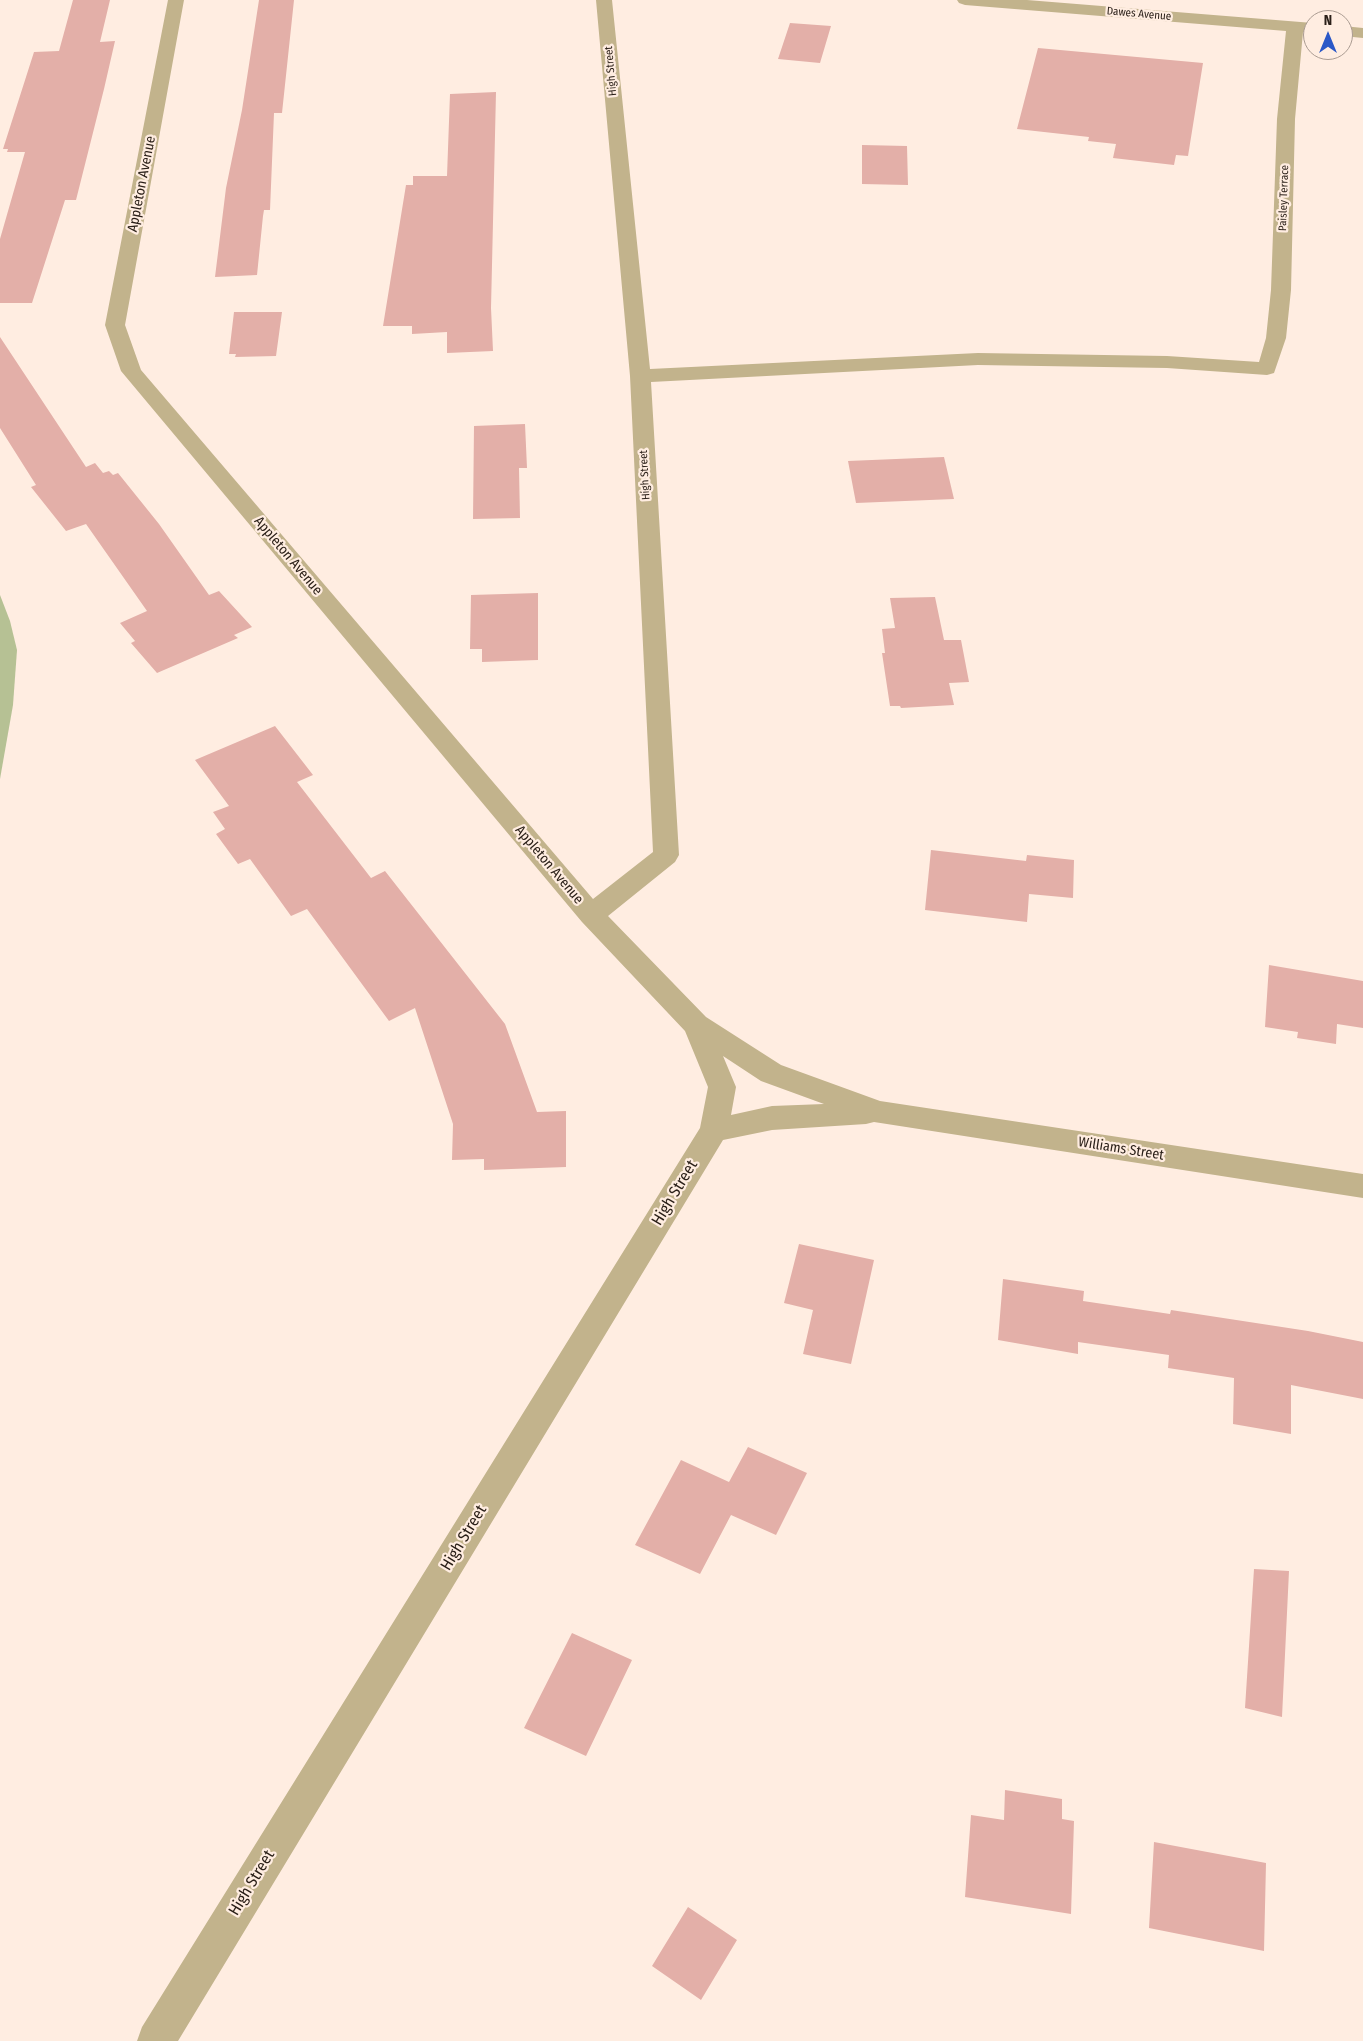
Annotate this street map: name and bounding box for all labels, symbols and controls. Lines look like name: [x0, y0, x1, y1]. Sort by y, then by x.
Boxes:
street label: Dawes Avenue: [1106, 5, 1172, 23]
north arrow: [1303, 10, 1353, 60]
text: N: [1324, 12, 1332, 29]
street label: High Street: [602, 46, 620, 96]
street label: Appleton Avenue: [124, 135, 160, 233]
street label: Paisley Terrace: [1276, 165, 1292, 231]
street label: High Street: [637, 450, 653, 500]
street label: Appleton Avenue: [250, 513, 326, 599]
street label: Appleton Avenue: [511, 822, 587, 908]
street label: Williams Street: [1077, 1134, 1165, 1164]
street label: High Street: [648, 1157, 702, 1229]
street label: High Street: [437, 1502, 491, 1574]
street label: High Street: [225, 1847, 279, 1919]

